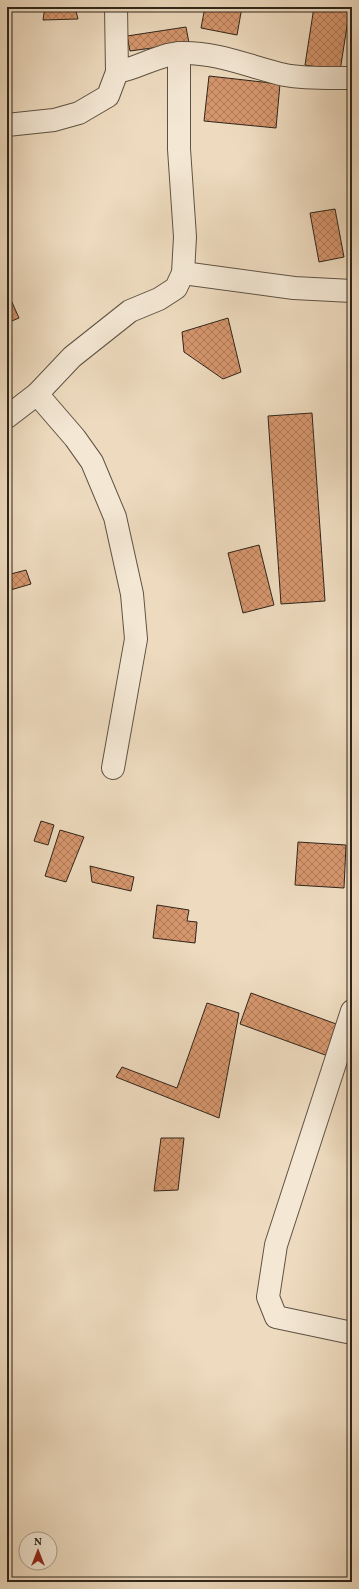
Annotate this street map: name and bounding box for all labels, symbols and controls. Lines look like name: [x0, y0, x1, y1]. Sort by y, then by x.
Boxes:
north arrow: [18, 1531, 58, 1571]
text: N: [34, 1535, 42, 1550]

